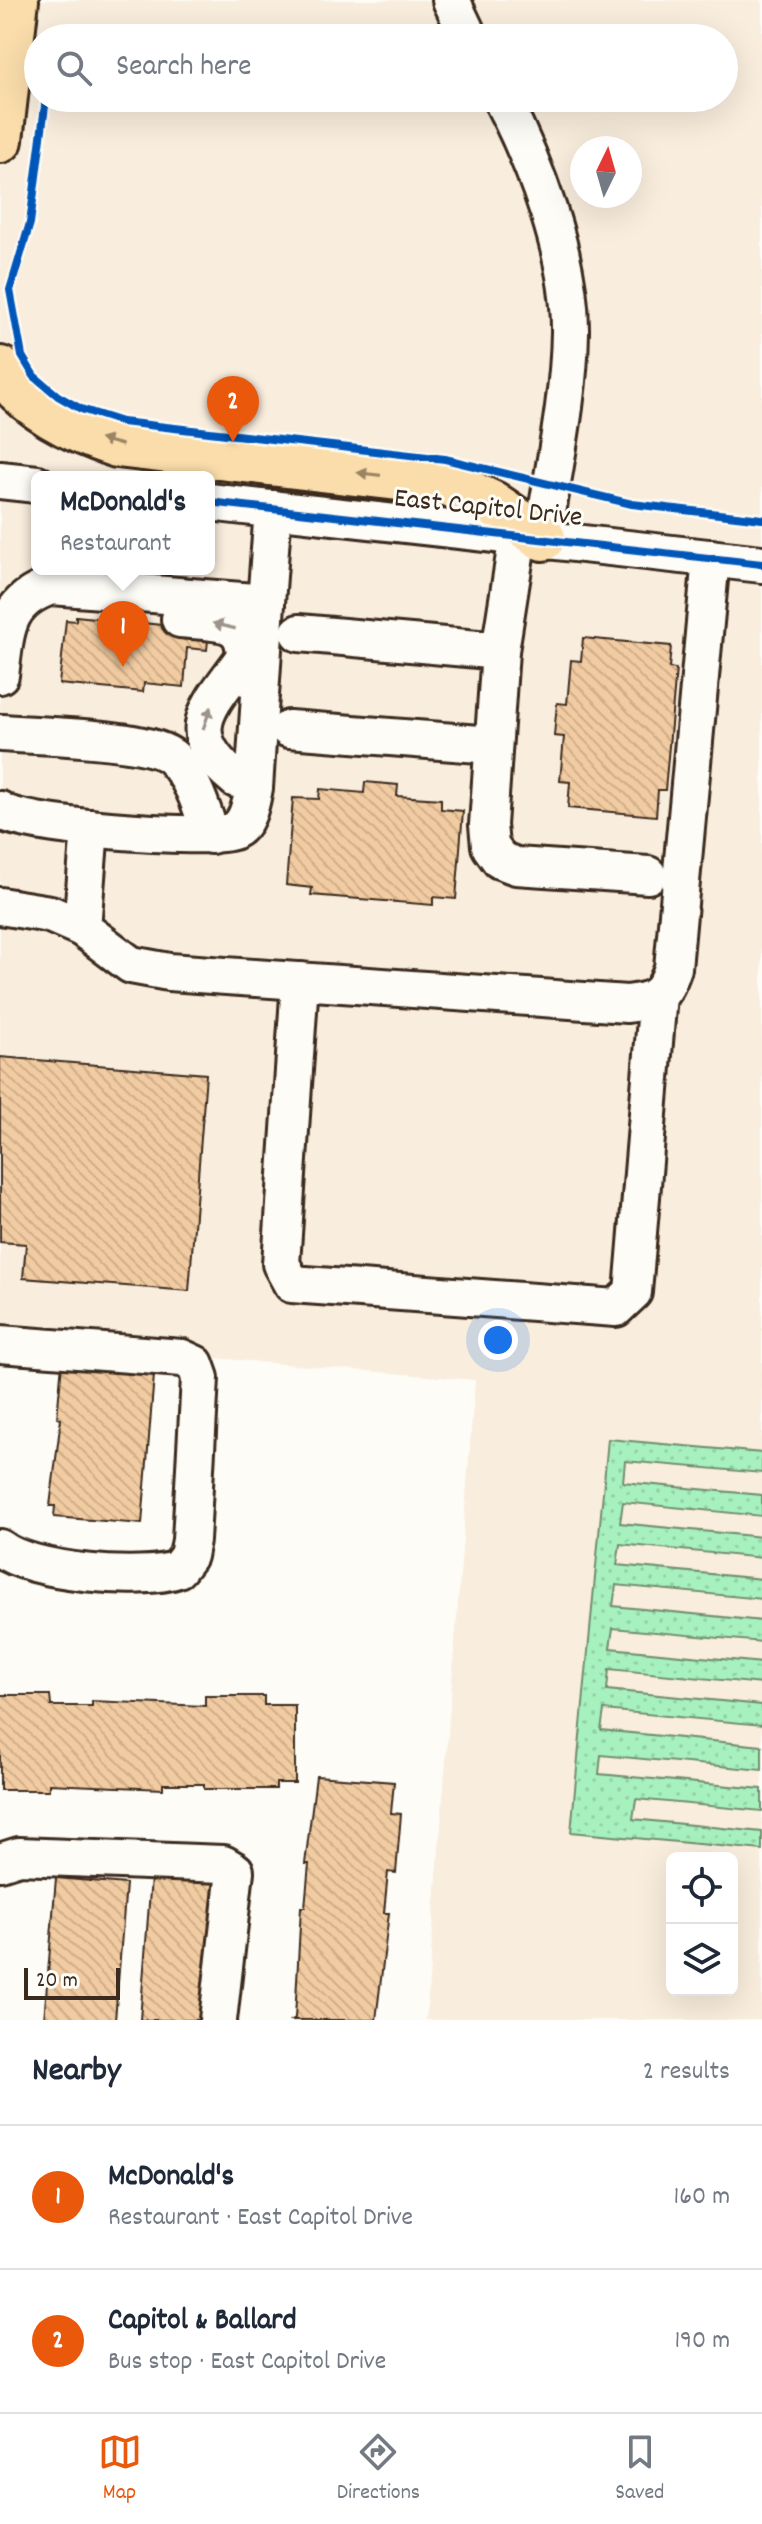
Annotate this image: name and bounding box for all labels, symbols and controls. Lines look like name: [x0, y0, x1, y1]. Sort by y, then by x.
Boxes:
search box: [24, 24, 738, 112]
icon: search: [52, 46, 96, 90]
text: Search here: [116, 47, 252, 90]
north arrow: [570, 136, 642, 208]
pin: 2: [207, 376, 259, 442]
one-way arrow: [98, 436, 123, 448]
one-way arrow: [356, 467, 381, 480]
popup: [31, 471, 215, 575]
street label: East Capitol Drive: [392, 480, 584, 540]
text: McDonald's: [60, 483, 186, 526]
text: Restaurant: [60, 526, 171, 563]
pin: 1: [97, 601, 149, 667]
one-way arrow: [211, 619, 236, 632]
one-way arrow: [202, 706, 214, 730]
your location: [478, 1320, 518, 1360]
map controls: [666, 1852, 738, 1996]
button: locate: [666, 1852, 738, 1924]
button: layers: [666, 1924, 738, 1996]
scale bar: [24, 1964, 120, 2000]
text: 20 m: [36, 1966, 78, 1997]
text: Nearby: [32, 2048, 121, 2097]
text: 2 results: [643, 2054, 730, 2091]
text: McDonald's: [108, 2157, 234, 2200]
text: 1: [55, 2179, 61, 2216]
text: 160 m: [674, 2179, 730, 2216]
text: Restaurant · East Capitol Drive: [108, 2200, 413, 2237]
text: Capitol & Ballard: [108, 2301, 297, 2344]
text: 2: [52, 2323, 64, 2360]
text: 190 m: [674, 2323, 730, 2360]
text: Bus stop · East Capitol Drive: [108, 2344, 386, 2381]
tab: Map: [98, 2430, 142, 2509]
tab: Directions: [337, 2430, 420, 2509]
tab: Saved: [615, 2430, 664, 2509]

